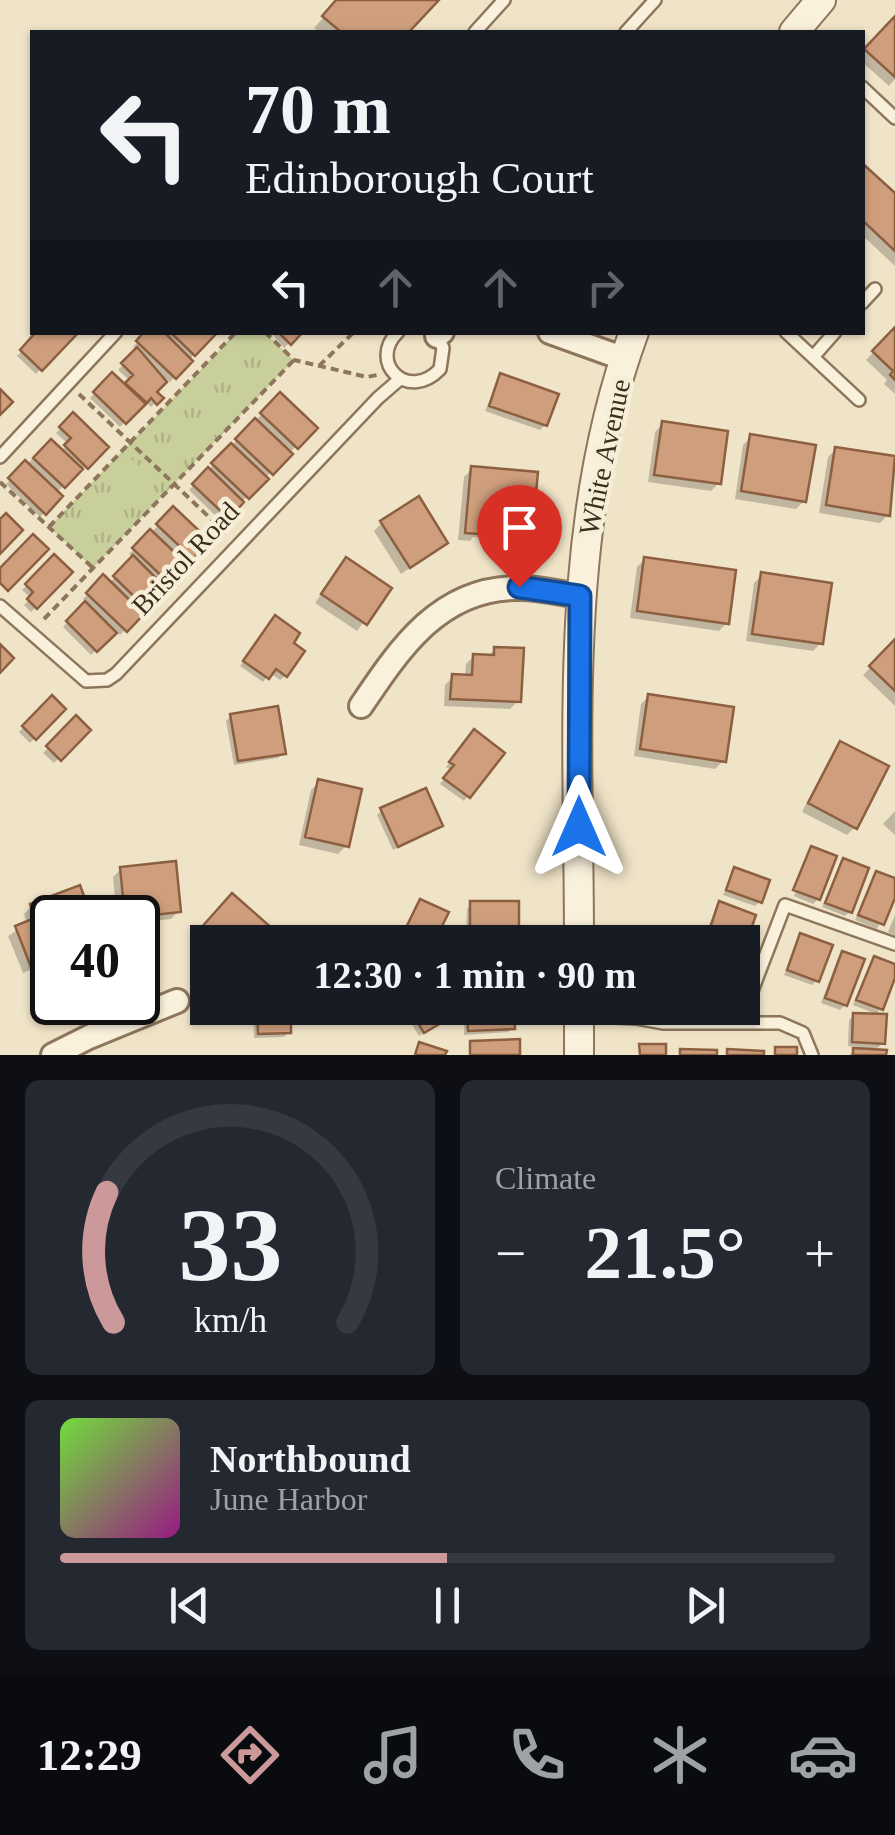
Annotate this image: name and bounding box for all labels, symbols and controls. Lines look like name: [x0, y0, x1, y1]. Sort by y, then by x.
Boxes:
icon: left: [80, 70, 210, 200]
text: 70 m: [245, 71, 391, 148]
text: Edinborough Court: [245, 153, 594, 203]
icon: left: [263, 260, 318, 315]
icon: ahead: [368, 260, 423, 315]
icon: ahead: [473, 260, 528, 315]
icon: right: [578, 260, 633, 315]
street label: White Avenue: [573, 376, 636, 538]
pin: [477, 485, 562, 588]
street label: Bristol Road: [125, 496, 245, 621]
icon: arrive: [492, 500, 547, 555]
position arrow: [527, 775, 631, 879]
speed limit sign: 40: [30, 895, 160, 1025]
text: 12:30 · 1 min · 90 m: [314, 954, 637, 996]
text: Climate: [495, 1160, 596, 1196]
text: 33: [178, 1187, 282, 1302]
text: 21.5°: [584, 1211, 746, 1294]
text: −: [495, 1223, 526, 1284]
text: +: [804, 1223, 835, 1284]
text: km/h: [193, 1300, 267, 1340]
text: Northbound: [210, 1438, 411, 1480]
text: June Harbor: [210, 1481, 367, 1517]
icon: previous: [162, 1578, 217, 1633]
icon: pause: [420, 1578, 475, 1633]
icon: next: [678, 1578, 733, 1633]
icon: directions: [215, 1720, 285, 1790]
icon: music: [358, 1720, 428, 1790]
icon: phone: [502, 1720, 572, 1790]
icon: climate: [645, 1720, 715, 1790]
icon: car: [788, 1720, 858, 1790]
text: 12:29: [37, 1730, 142, 1780]

